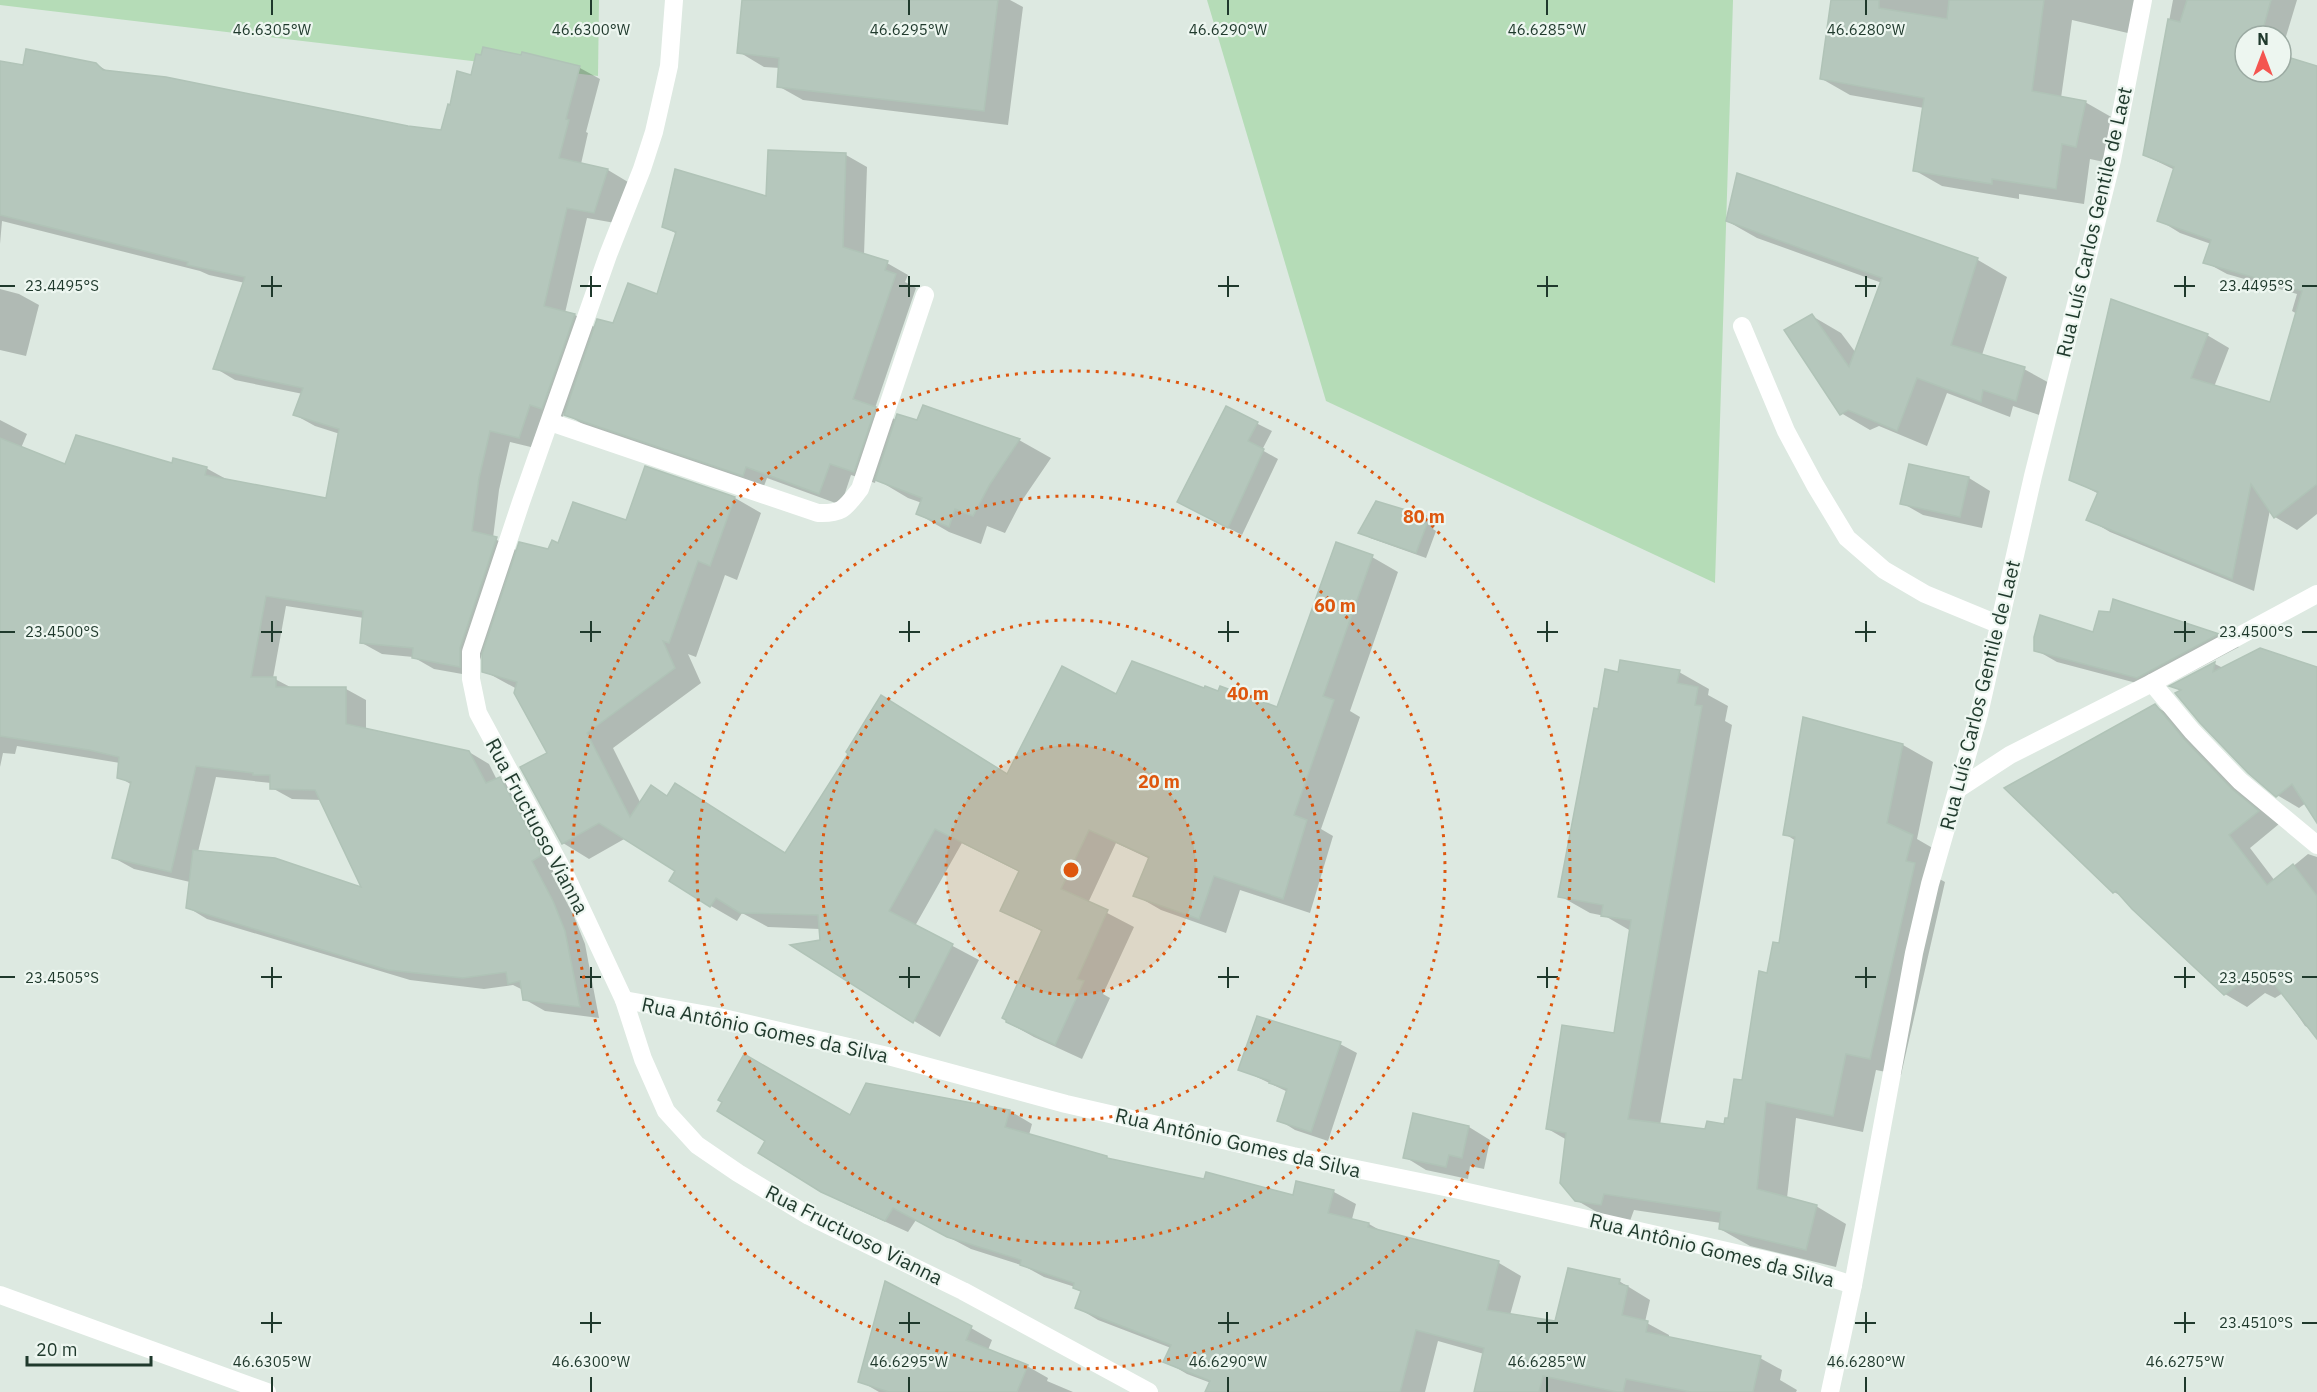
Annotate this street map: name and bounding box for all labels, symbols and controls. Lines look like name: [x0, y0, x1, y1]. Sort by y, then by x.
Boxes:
text: 46.6305°W: [233, 20, 312, 39]
text: 46.6300°W: [552, 20, 631, 39]
text: 46.6295°W: [870, 20, 949, 39]
text: 46.6290°W: [1189, 20, 1268, 39]
text: 46.6285°W: [1508, 20, 1587, 39]
text: 46.6280°W: [1827, 20, 1906, 39]
north arrow: [2233, 24, 2293, 84]
text: N: [2257, 29, 2269, 49]
street label: Rua Luís Carlos Gentile de Laet: [2049, 84, 2138, 360]
text: 23.4495°S: [25, 276, 99, 295]
text: 23.4495°S: [2219, 276, 2293, 295]
text: 80 m: [1403, 505, 1445, 528]
street label: Rua Luís Carlos Gentile de Laet: [1933, 557, 2026, 833]
text: 60 m: [1314, 594, 1356, 617]
text: 23.4500°S: [25, 622, 99, 641]
text: 23.4500°S: [2219, 622, 2293, 641]
text: 40 m: [1227, 682, 1269, 705]
street label: Rua Fructuoso Vianna: [480, 733, 595, 919]
text: 20 m: [1138, 770, 1180, 793]
centre of rings: [1061, 860, 1081, 880]
text: 23.4505°S: [25, 968, 99, 987]
text: 23.4505°S: [2219, 968, 2293, 987]
street label: Rua Antônio Gomes da Silva: [639, 990, 891, 1069]
street label: Rua Antônio Gomes da Silva: [1113, 1101, 1364, 1184]
street label: Rua Fructuoso Vianna: [761, 1178, 948, 1291]
street label: Rua Antônio Gomes da Silva: [1587, 1206, 1838, 1293]
text: 23.4510°S: [2219, 1313, 2293, 1332]
scale bar: [27, 1329, 152, 1367]
text: 20 m: [36, 1338, 78, 1361]
text: 46.6305°W: [233, 1352, 312, 1371]
text: 46.6300°W: [552, 1352, 631, 1371]
text: 46.6295°W: [870, 1352, 949, 1371]
text: 46.6290°W: [1189, 1352, 1268, 1371]
text: 46.6285°W: [1508, 1352, 1587, 1371]
text: 46.6280°W: [1827, 1352, 1906, 1371]
text: 46.6275°W: [2146, 1352, 2225, 1371]

